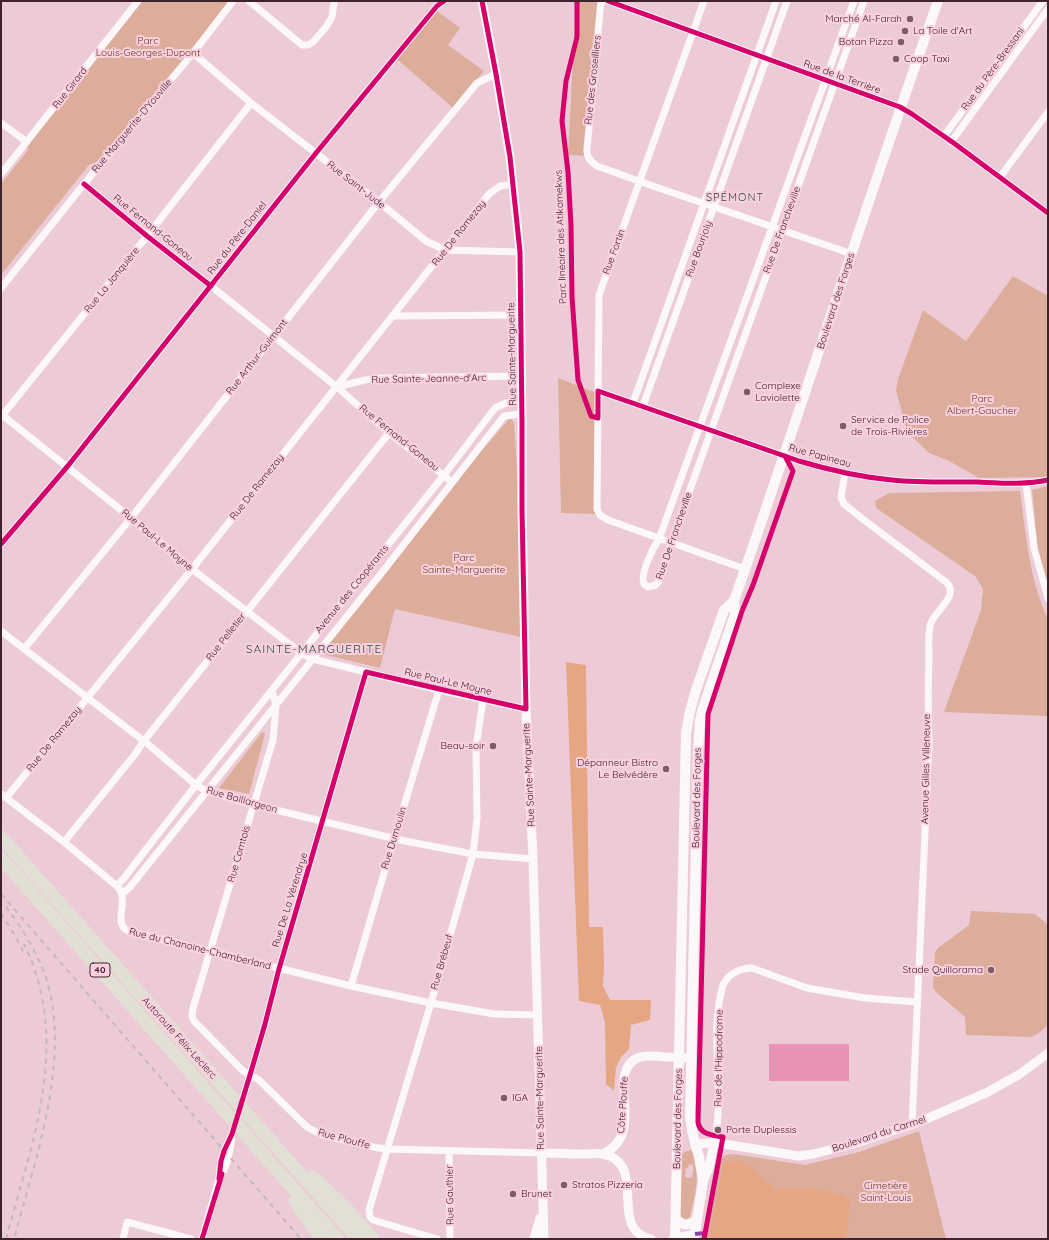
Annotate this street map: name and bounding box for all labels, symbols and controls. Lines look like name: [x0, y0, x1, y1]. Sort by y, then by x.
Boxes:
place label: Marché Al-Farah: [825, 13, 902, 25]
marker: Marché Al-Farah: [905, 14, 915, 24]
place label: La Toile d'Art: [913, 25, 972, 37]
street label: Rue du Père-Bressani: [959, 25, 1027, 113]
marker: La Toile d'Art: [900, 26, 910, 36]
park label: Parc Louis-Georges-Dupont: [96, 35, 200, 58]
street label: Rue des Groseilliers: [582, 35, 604, 125]
place label: Botan Pizza: [839, 36, 893, 48]
marker: Botan Pizza: [896, 37, 906, 47]
place label: Coop Taxi: [904, 53, 949, 65]
marker: Coop Taxi: [891, 54, 901, 64]
street label: Rue de la Terrière: [802, 57, 882, 97]
street label: Rue Girard: [50, 65, 90, 111]
street label: Rue Marguerite-D'Youville: [89, 77, 175, 175]
street label: Rue Saint-Jude: [324, 159, 388, 211]
street label: Parc linéaire des Atikamekws: [553, 170, 569, 304]
street label: Rue De Francheville: [761, 185, 803, 275]
district label: SPÉMONT: [706, 191, 764, 205]
street label: Rue Fernand-Goneau: [111, 192, 195, 264]
street label: Rue De Ramezay: [430, 198, 488, 268]
street label: Rue du Père-Daniel: [205, 199, 269, 277]
street label: Rue Bourjoly: [683, 219, 715, 279]
street label: Rue Fortin: [600, 228, 628, 276]
street label: Rue La Jonquière: [82, 245, 142, 315]
street label: Boulevard des Forges: [815, 251, 857, 351]
street label: Rue Sainte-Marguerite: [505, 302, 519, 406]
street label: Rue Arthur-Guimont: [224, 317, 290, 397]
street label: Rue Sainte-Jeanne-d'Arc: [371, 372, 487, 386]
place label: Complexe Laviolette: [755, 380, 801, 404]
marker: Complexe Laviolette: [742, 387, 752, 397]
park label: Parc Albert-Gaucher: [947, 393, 1017, 416]
street label: Rue Fernand-Goneau: [357, 402, 441, 474]
place label: Service de Police de Trois-Rivières: [851, 414, 929, 438]
marker: Service de Police de Trois-Rivières: [838, 421, 848, 431]
street label: Rue Papineau: [788, 442, 852, 470]
street label: Rue De Ramezay: [228, 452, 286, 522]
street label: Rue De Francheville: [653, 491, 695, 581]
street label: Rue Paul-Le Moyne: [119, 507, 195, 573]
street label: Avenue des Coopérants: [313, 542, 391, 636]
park label: Parc Sainte-Marguerite: [423, 552, 505, 576]
street label: Rue Pelletier: [204, 611, 248, 663]
district label: SAINTE-MARGUERITE: [246, 642, 382, 656]
street label: Rue Paul-Le Moyne: [403, 666, 493, 698]
street label: Rue De Ramezay: [24, 704, 84, 774]
street label: Avenue Gilles Villeneuve: [919, 714, 933, 824]
street label: Rue Sainte-Marguerite: [520, 723, 538, 827]
place label: Beau-soir: [441, 740, 485, 752]
marker: Beau-soir: [488, 741, 498, 751]
street label: Boulevard des Forges: [690, 748, 704, 848]
place label: Dépanneur Bistro Le Belvédère: [577, 757, 658, 780]
marker: Dépanneur Bistro Le Belvédère: [661, 764, 671, 774]
street label: Rue Baillargeon: [205, 784, 279, 816]
street label: Rue Dumoulin: [379, 805, 409, 871]
street label: Rue Comtois: [225, 824, 253, 884]
street label: Rue De La Vérendrye: [270, 851, 310, 949]
street label: Rue du Chanoine-Chamberland: [128, 926, 272, 972]
street label: Rue Brébeuf: [428, 933, 456, 991]
road number: 40: [90, 963, 110, 977]
place label: Stade Quillorama: [902, 964, 983, 976]
marker: Stade Quillorama: [986, 965, 996, 975]
street label: Autoroute Félix-Leclerc: [139, 995, 219, 1081]
street label: Rue de l'Hippodrome: [712, 1009, 726, 1107]
street label: Rue Sainte-Marguerite: [533, 1046, 547, 1150]
street label: Boulevard des Forges: [671, 1069, 685, 1169]
street label: Côte Plouffe: [615, 1076, 631, 1134]
place label: IGA: [512, 1092, 528, 1104]
marker: IGA: [499, 1093, 509, 1103]
street label: Boulevard du Carmel: [831, 1113, 927, 1155]
place label: Porte Duplessis: [726, 1124, 796, 1136]
marker: Porte Duplessis: [713, 1125, 723, 1135]
street label: Rue Plouffe: [317, 1126, 371, 1152]
street label: Rue Gauthier: [443, 1165, 457, 1225]
place label: Stratos Pizzeria: [572, 1179, 643, 1191]
marker: Stratos Pizzeria: [559, 1180, 569, 1190]
park label: Cimetière Saint-Louis: [861, 1180, 911, 1204]
place label: Brunet: [521, 1188, 552, 1200]
marker: Brunet: [508, 1189, 518, 1199]

